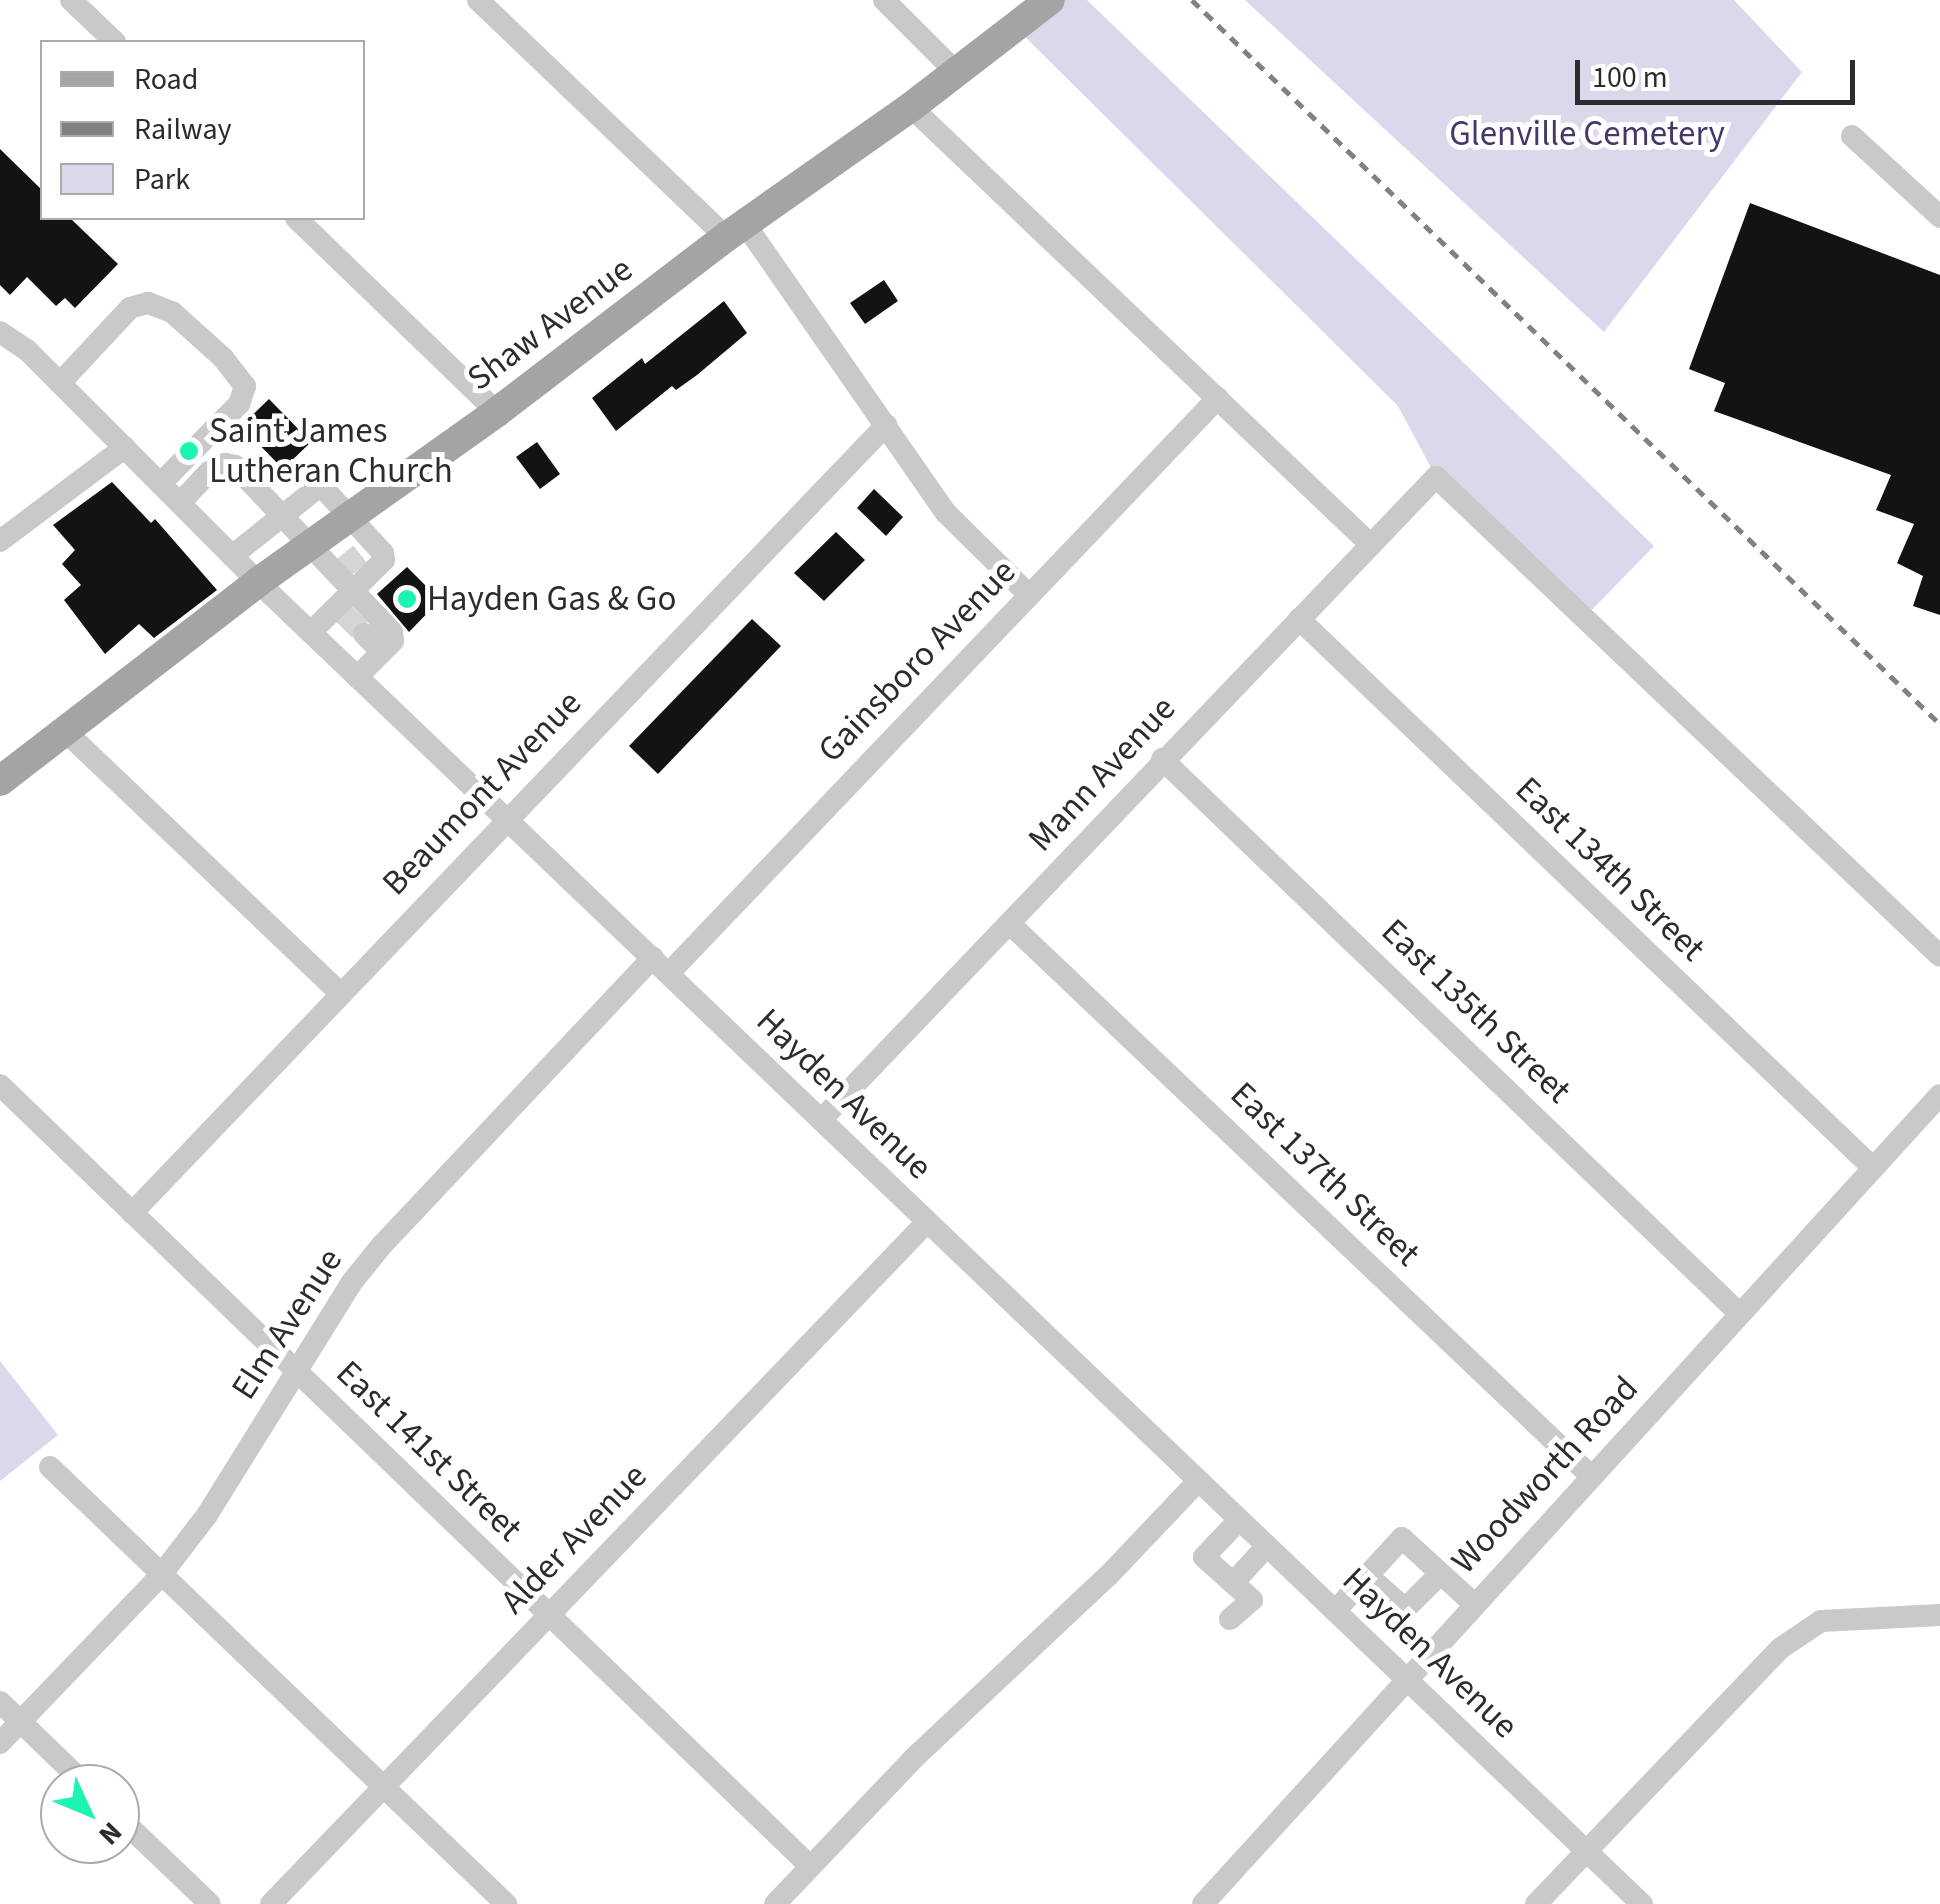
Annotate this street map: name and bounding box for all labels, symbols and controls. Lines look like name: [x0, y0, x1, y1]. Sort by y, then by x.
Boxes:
legend: [40, 40, 365, 220]
scale bar: [1580, 40, 1860, 102]
text: 100 m: [1592, 56, 1668, 99]
text: Road: [134, 58, 198, 101]
text: Railway: [134, 108, 232, 151]
park label: Glenville Cemetery: [1449, 113, 1725, 155]
text: Park: [134, 158, 190, 201]
street label: Shaw Avenue: [459, 248, 641, 400]
place label: Saint James Lutheran Church: [209, 410, 453, 492]
marker: Saint James Lutheran Church: [178, 440, 200, 462]
street label: Gainsboro Avenue: [810, 551, 1024, 771]
place label: Hayden Gas & Go: [427, 578, 676, 620]
marker: Hayden Gas & Go: [396, 588, 418, 610]
street label: Beaumont Avenue: [374, 682, 590, 904]
street label: Mann Avenue: [1020, 688, 1184, 860]
street label: East 134th Street: [1507, 768, 1713, 970]
street label: East 135th Street: [1373, 910, 1579, 1112]
street label: Hayden Avenue: [748, 1000, 940, 1188]
street label: East 137th Street: [1222, 1073, 1428, 1275]
street label: Elm Avenue: [223, 1241, 351, 1407]
street label: East 141st Street: [328, 1352, 530, 1550]
street label: Woodworth Road: [1443, 1368, 1647, 1582]
street label: Alder Avenue: [492, 1455, 656, 1623]
street label: Hayden Avenue: [1334, 1559, 1526, 1747]
north arrow: [40, 1764, 140, 1864]
text: N: [89, 1813, 131, 1854]

